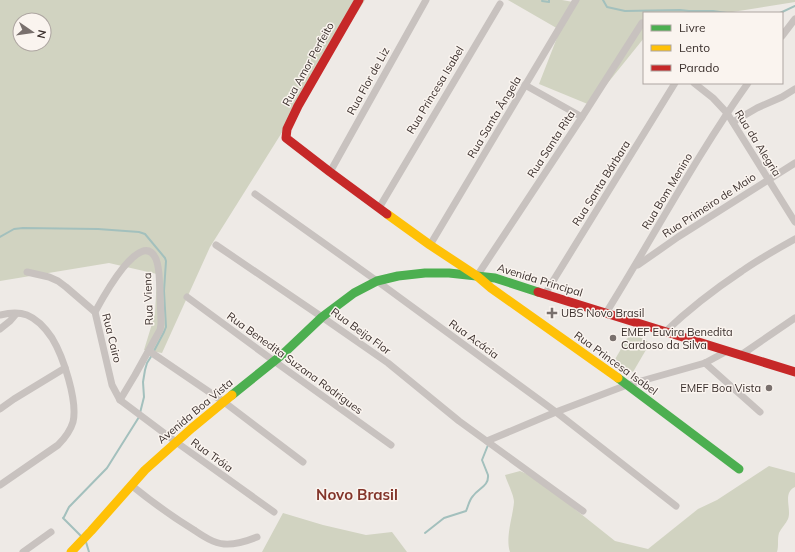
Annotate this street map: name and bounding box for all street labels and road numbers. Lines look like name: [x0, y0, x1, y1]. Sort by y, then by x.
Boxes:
street label: Rua Amor Perfeito: [279, 20, 337, 108]
street label: Rua Flor de Liz: [344, 44, 392, 117]
street label: Rua Princesa Isabel: [403, 44, 467, 136]
street label: Rua Santa Ângela: [464, 74, 524, 160]
street label: Rua da Alegria: [732, 107, 784, 179]
street label: Rua Santa Rita: [524, 108, 578, 180]
street label: Rua Santa Bárbara: [569, 138, 633, 228]
street label: Rua Bom Menino: [639, 150, 695, 232]
street label: Rua Primeiro de Maio: [660, 169, 758, 241]
street label: Avenida Principal: [496, 260, 584, 300]
street label: Rua Viena: [140, 272, 156, 326]
street label: Rua Beija Flor: [328, 305, 394, 357]
street label: Rua Benedita Suzana Rodrigues: [224, 309, 366, 417]
street label: Rua Cairo: [99, 312, 125, 364]
street label: Rua Acácia: [446, 316, 502, 362]
street label: Rua Princesa Isabel: [571, 328, 661, 398]
street label: Avenida Boa Vista: [154, 375, 236, 447]
street label: Rua Tróia: [188, 435, 236, 475]

